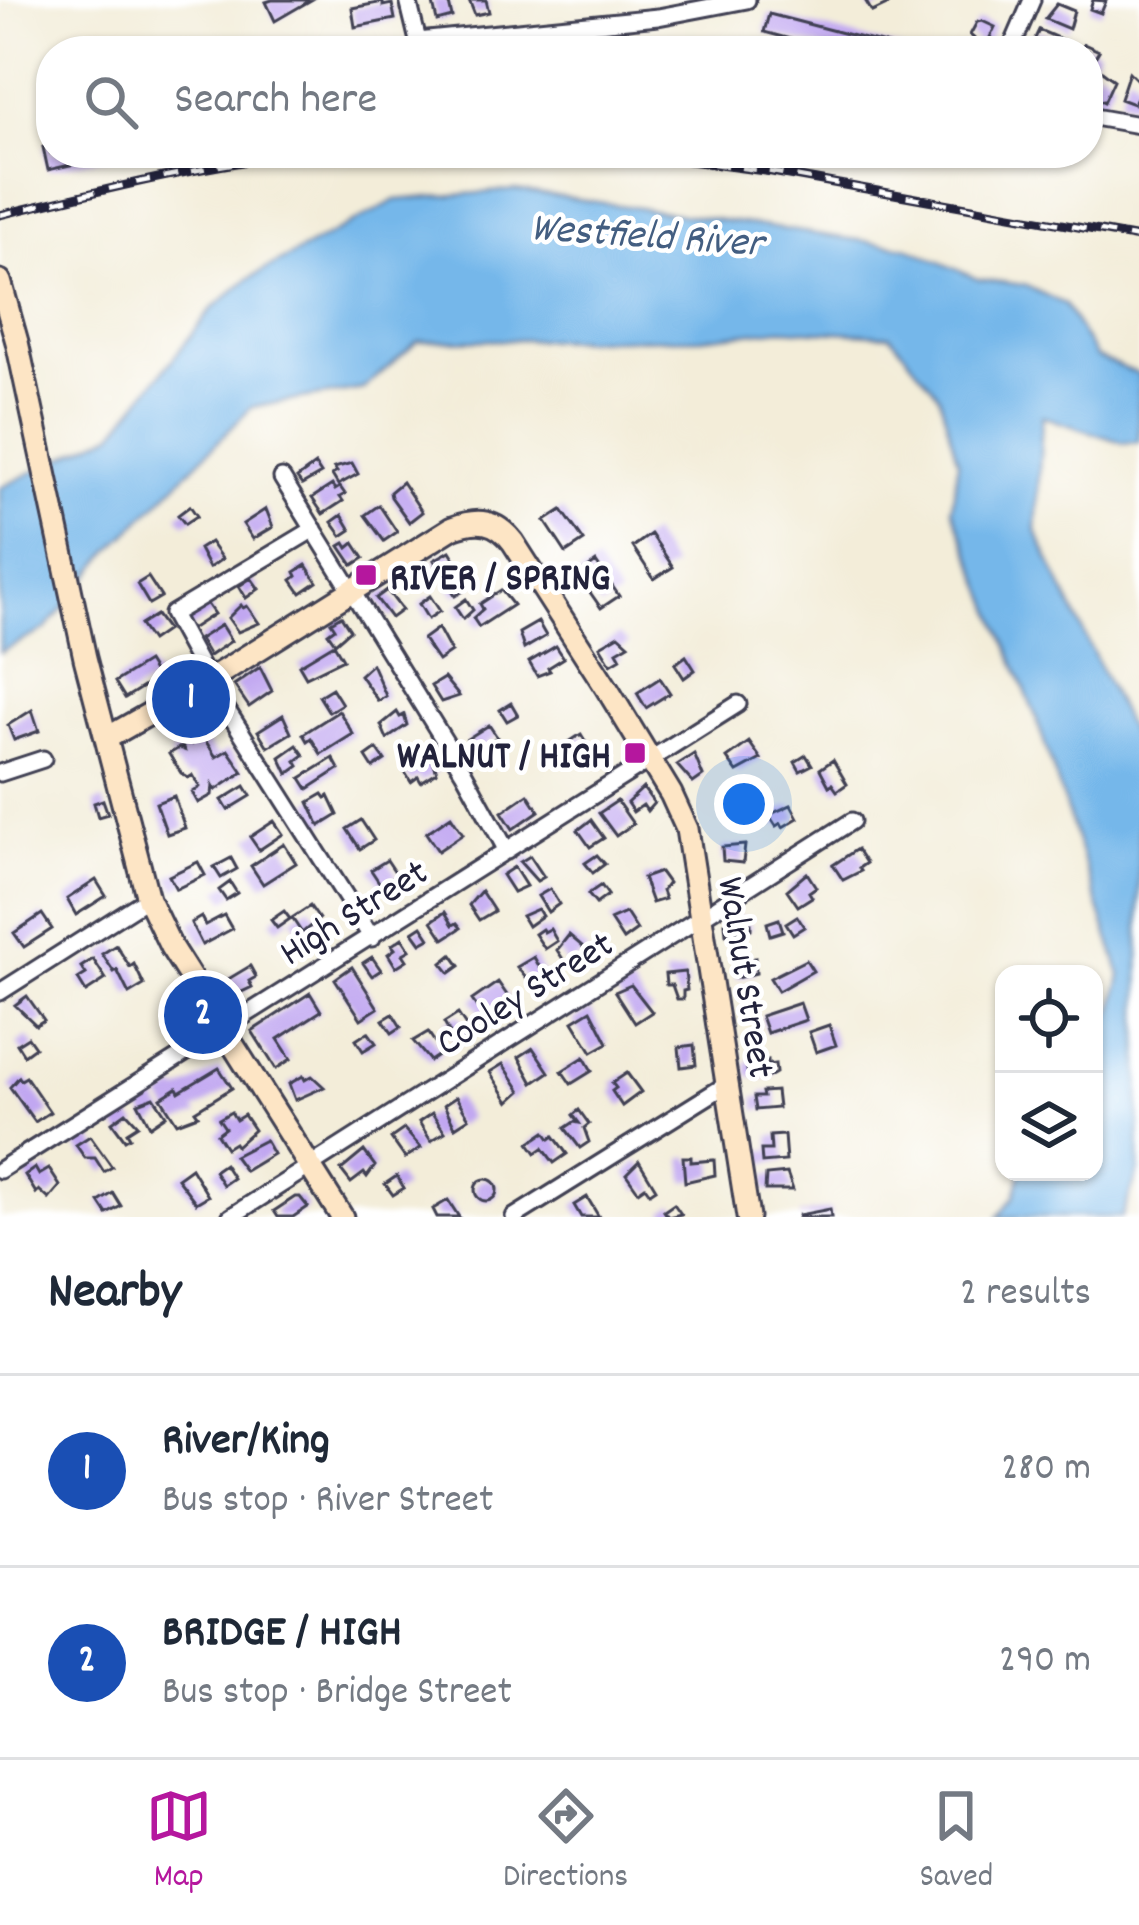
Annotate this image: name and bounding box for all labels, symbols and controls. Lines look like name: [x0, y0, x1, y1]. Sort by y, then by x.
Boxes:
search box: [36, 36, 1103, 168]
icon: search: [78, 69, 144, 135]
text: Search here: [174, 70, 377, 134]
water label: Westfield River: [528, 201, 769, 277]
place label: RIVER / SPRING: [390, 554, 610, 609]
marker: RIVER / SPRING: [353, 562, 379, 588]
pin: 1: [152, 654, 230, 744]
place label: WALNUT / HIGH: [397, 732, 611, 787]
marker: WALNUT / HIGH: [622, 740, 648, 766]
your location: [714, 774, 774, 834]
street label: High Street: [271, 848, 440, 983]
street label: Walnut Street: [700, 874, 786, 1083]
street label: Cooley Street: [427, 920, 626, 1073]
map controls: [995, 965, 1103, 1181]
button: locate: [995, 965, 1103, 1073]
pin: 2: [164, 970, 242, 1060]
button: layers: [995, 1073, 1103, 1181]
text: Nearby: [48, 1259, 181, 1331]
text: 2 results: [960, 1268, 1091, 1323]
text: River/King: [162, 1411, 330, 1475]
text: 1: [83, 1443, 91, 1498]
text: 280 m: [1001, 1443, 1091, 1498]
text: Bus stop · River Street: [162, 1475, 493, 1530]
text: BRIDGE / HIGH: [162, 1603, 402, 1667]
text: 2: [78, 1635, 96, 1690]
text: 290 m: [999, 1635, 1091, 1690]
text: Bus stop · Bridge Street: [162, 1667, 512, 1722]
tab: Map: [146, 1783, 212, 1902]
tab: Directions: [503, 1783, 628, 1902]
tab: Saved: [920, 1783, 993, 1902]

